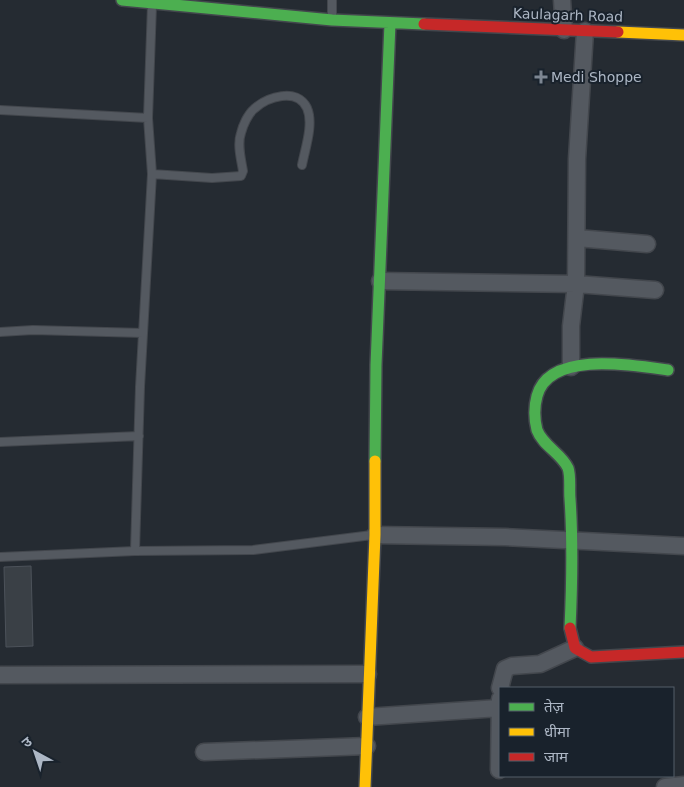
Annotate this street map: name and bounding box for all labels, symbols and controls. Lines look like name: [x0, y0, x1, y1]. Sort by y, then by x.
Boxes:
street label: Kaulagarh Road: [513, 5, 623, 25]
place label: Medi Shoppe: [551, 69, 642, 85]
marker: Medi Shoppe: [535, 71, 547, 83]
legend: [499, 687, 674, 777]
text: तेज़: [544, 698, 565, 716]
text: धीमा: [544, 723, 571, 741]
north arrow: [10, 727, 60, 777]
text: उ: [18, 733, 36, 751]
text: जाम: [544, 748, 569, 766]

